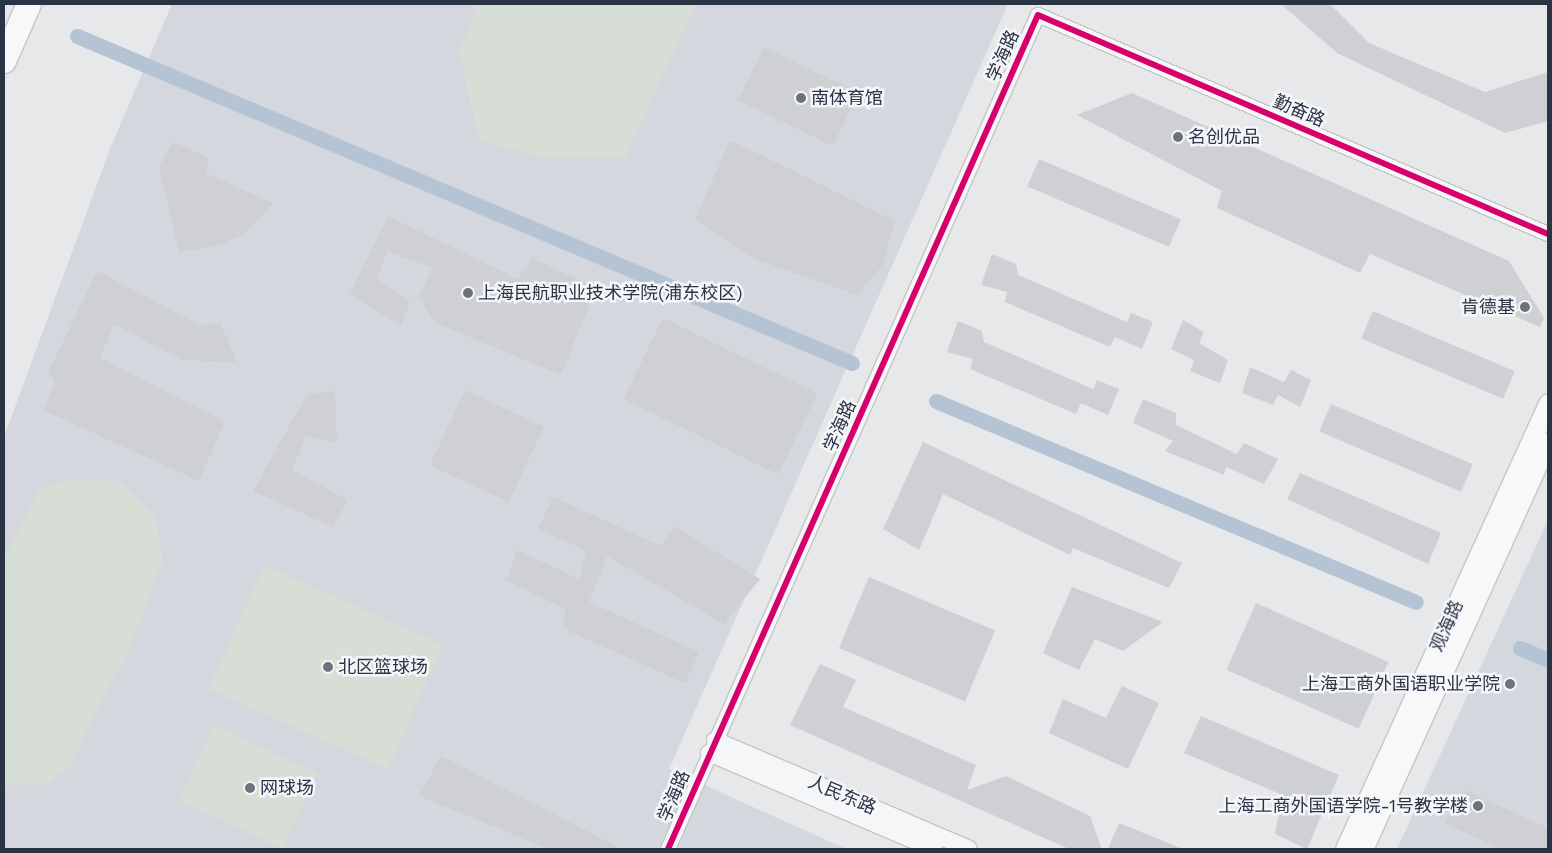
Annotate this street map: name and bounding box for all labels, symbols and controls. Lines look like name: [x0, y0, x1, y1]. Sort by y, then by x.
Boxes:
street label: 学海路: [982, 27, 1024, 85]
place label: 南体育馆: [811, 87, 883, 109]
street label: 勤奋路: [1270, 91, 1328, 131]
marker: 南体育馆: [795, 92, 807, 104]
place label: 名创优品: [1188, 126, 1260, 148]
marker: 名创优品: [1172, 131, 1184, 143]
place label: 上海民航职业技术学院(浦东校区): [478, 282, 743, 304]
marker: 上海民航职业技术学院(浦东校区): [462, 287, 474, 299]
place label: 肯德基: [1461, 296, 1515, 318]
marker: 肯德基: [1519, 301, 1531, 313]
street label: 学海路: [819, 397, 861, 455]
street label: 观海路: [1426, 597, 1468, 655]
place label: 北区篮球场: [338, 656, 428, 678]
marker: 北区篮球场: [322, 661, 334, 673]
place label: 上海工商外国语职业学院: [1302, 673, 1500, 695]
marker: 上海工商外国语职业学院: [1504, 678, 1516, 690]
street label: 学海路: [654, 767, 694, 825]
street label: 人民东路: [805, 771, 879, 819]
place label: 网球场: [260, 777, 314, 799]
marker: 网球场: [244, 782, 256, 794]
place label: 上海工商外国语学院-1号教学楼: [1219, 795, 1468, 817]
marker: 上海工商外国语学院-1号教学楼: [1472, 800, 1484, 812]

